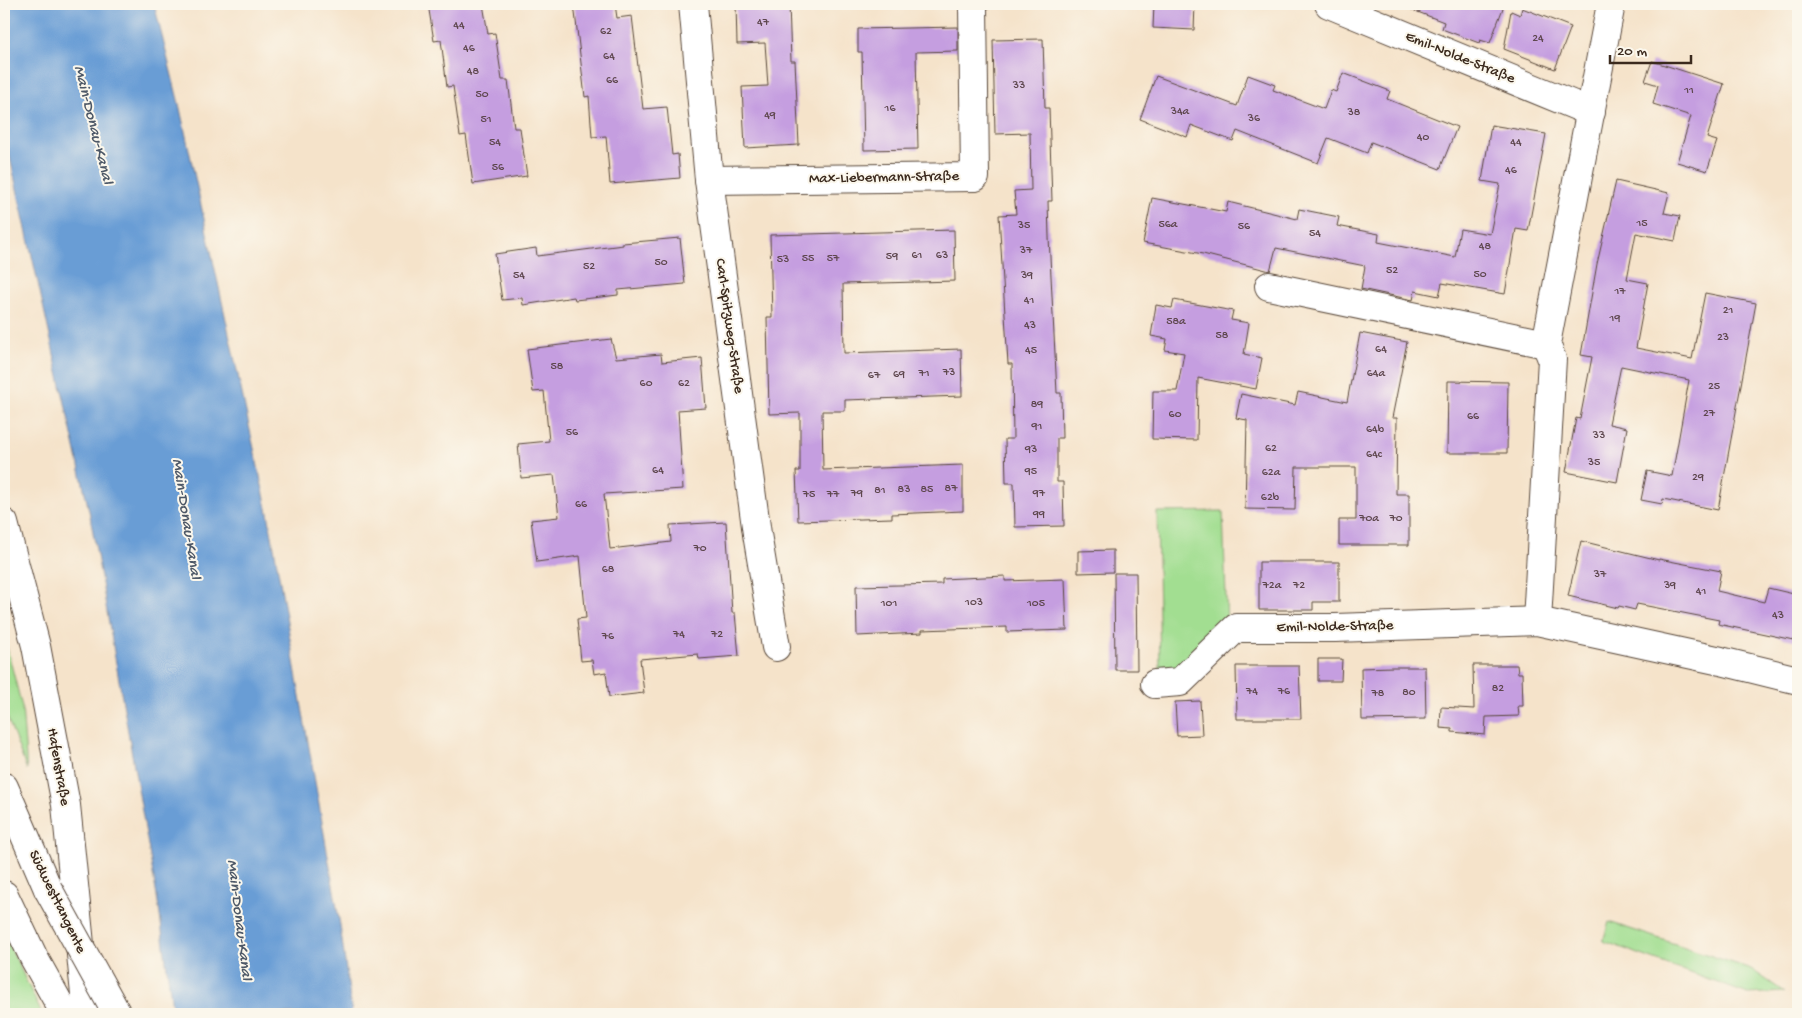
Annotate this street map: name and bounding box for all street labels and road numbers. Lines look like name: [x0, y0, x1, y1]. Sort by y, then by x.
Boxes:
street label: Emil-Nolde-Straße: [1402, 28, 1518, 88]
street label: Max-Liebermann-Straße: [809, 168, 960, 188]
street label: Carl-Spitzweg-Straße: [711, 257, 747, 395]
street label: Emil-Nolde-Straße: [1276, 617, 1394, 637]
street label: Hafenstraße: [42, 727, 74, 807]
street label: Südwesttangente: [24, 847, 90, 957]

